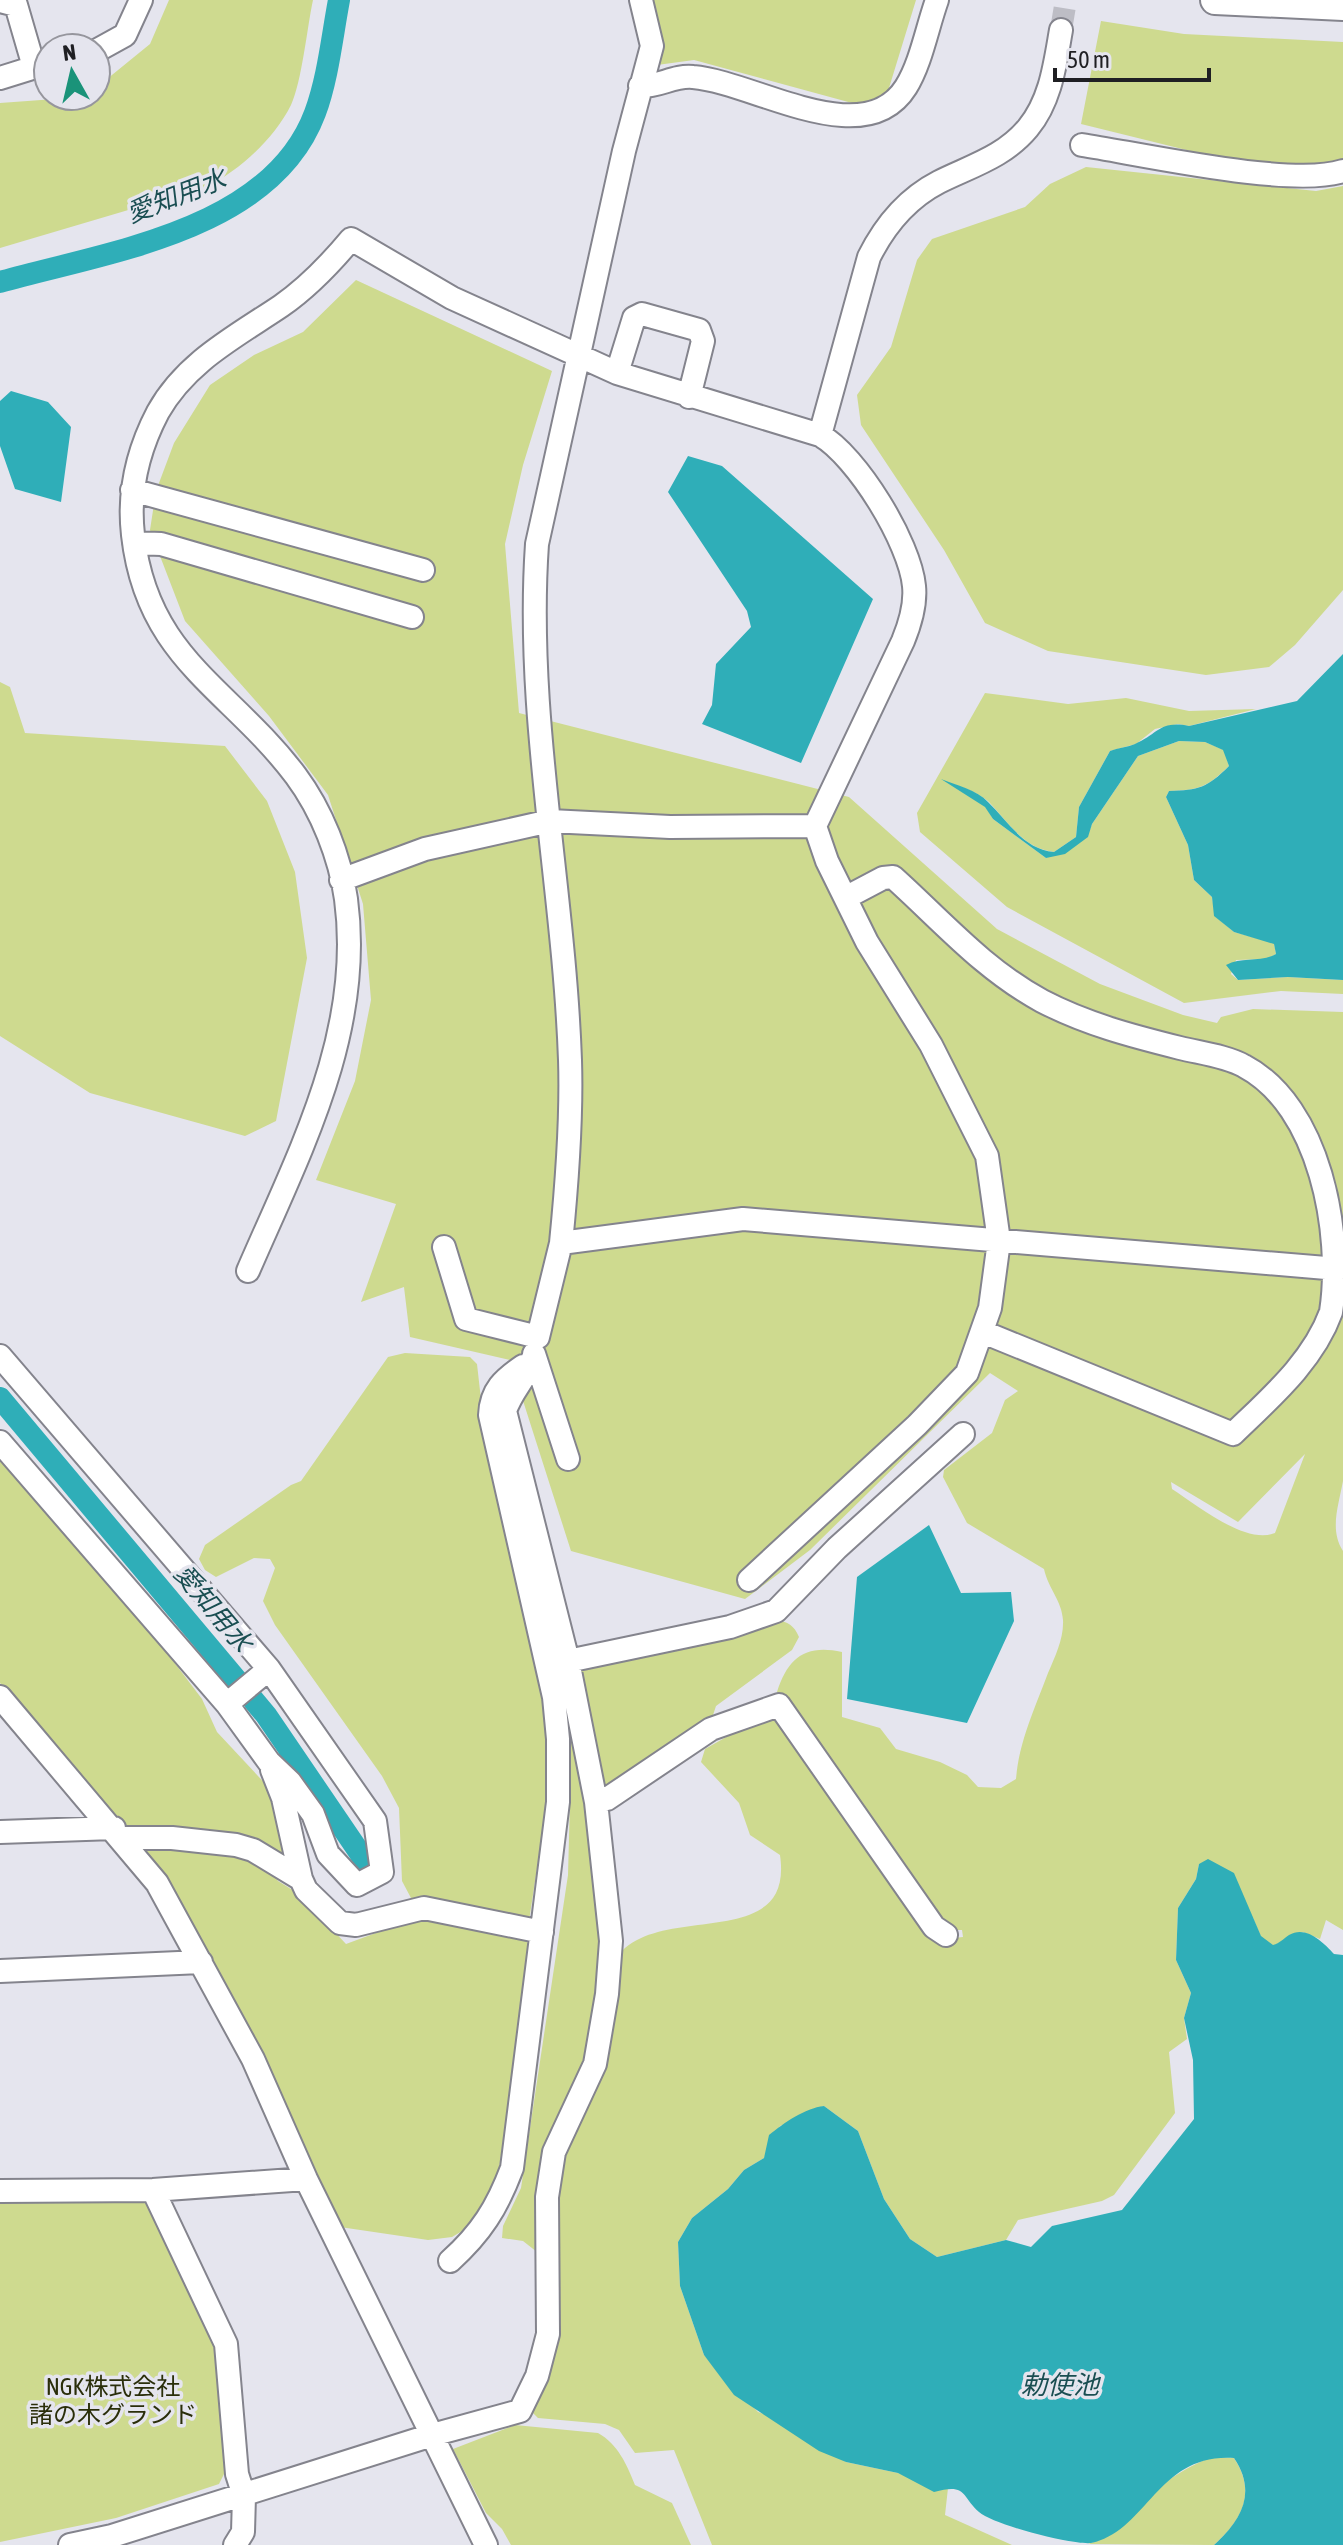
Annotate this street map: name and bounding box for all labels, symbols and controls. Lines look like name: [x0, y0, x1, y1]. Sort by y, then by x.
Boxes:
north arrow: [32, 32, 112, 112]
scale bar: [1055, 32, 1209, 82]
text: N: [61, 38, 77, 66]
text: 50 m: [1067, 46, 1110, 73]
water label: 愛知用水: [122, 162, 233, 229]
water label: 愛知用水: [168, 1559, 260, 1660]
water label: 勅使池: [1021, 2370, 1102, 2400]
park label: NGK株式会社 諸の木グランド: [29, 2373, 197, 2428]

